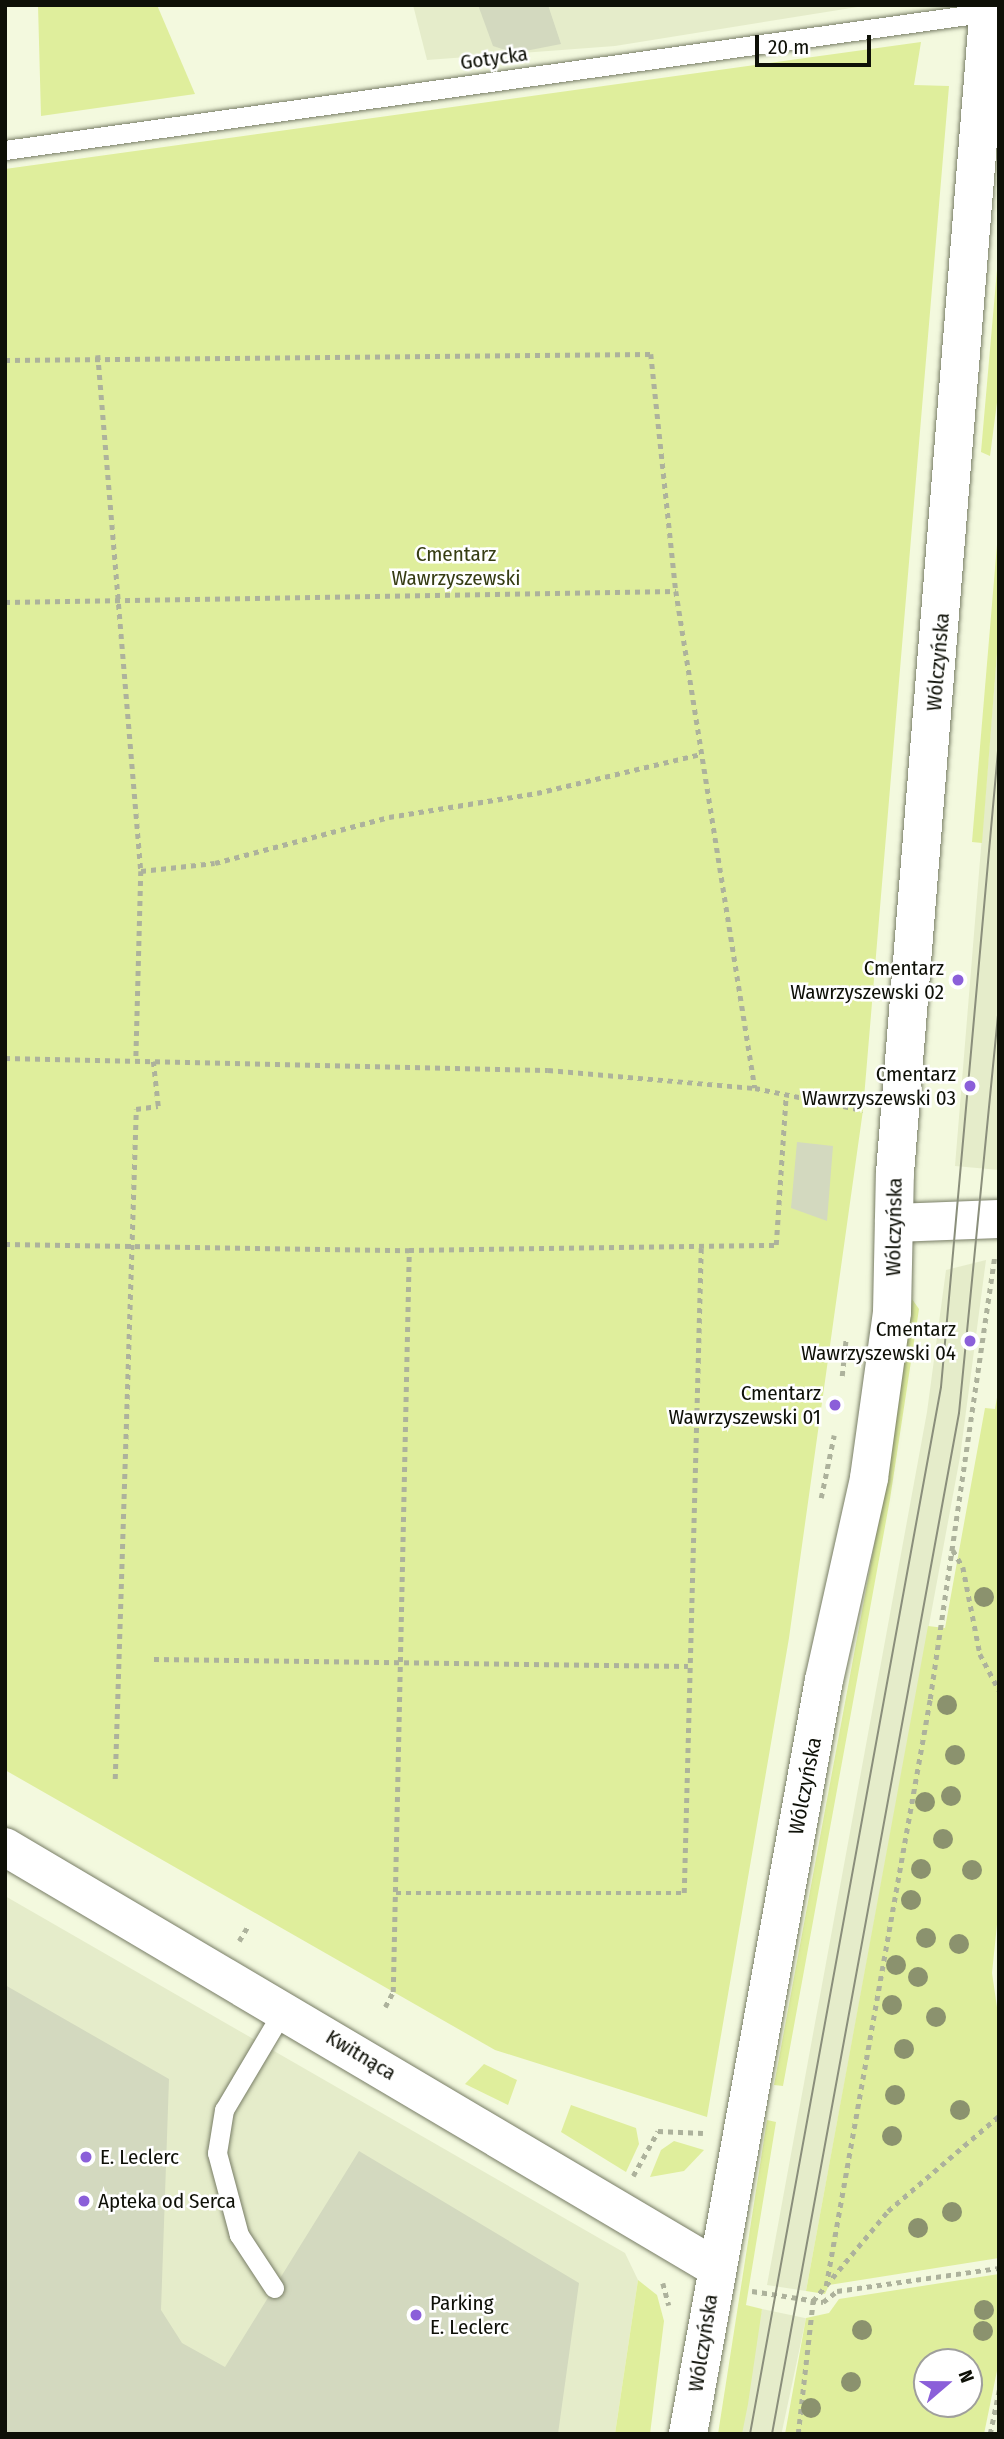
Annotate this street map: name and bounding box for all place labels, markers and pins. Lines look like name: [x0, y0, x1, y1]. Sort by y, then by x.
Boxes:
place label: Cmentarz Wawrzyszewski 02: [790, 955, 944, 1005]
marker: Cmentarz Wawrzyszewski 02: [950, 972, 966, 988]
place label: Cmentarz Wawrzyszewski 03: [802, 1061, 956, 1111]
marker: Cmentarz Wawrzyszewski 03: [962, 1078, 978, 1094]
place label: Cmentarz Wawrzyszewski 04: [801, 1316, 956, 1366]
marker: Cmentarz Wawrzyszewski 04: [962, 1333, 978, 1349]
place label: Cmentarz Wawrzyszewski 01: [668, 1380, 821, 1430]
marker: Cmentarz Wawrzyszewski 01: [827, 1397, 843, 1413]
place label: E. Leclerc: [100, 2144, 179, 2170]
marker: E. Leclerc: [78, 2149, 94, 2165]
place label: Apteka od Serca: [98, 2188, 236, 2214]
marker: Apteka od Serca: [76, 2193, 92, 2209]
place label: Parking E. Leclerc: [430, 2290, 509, 2340]
marker: Parking E. Leclerc: [408, 2307, 424, 2323]

